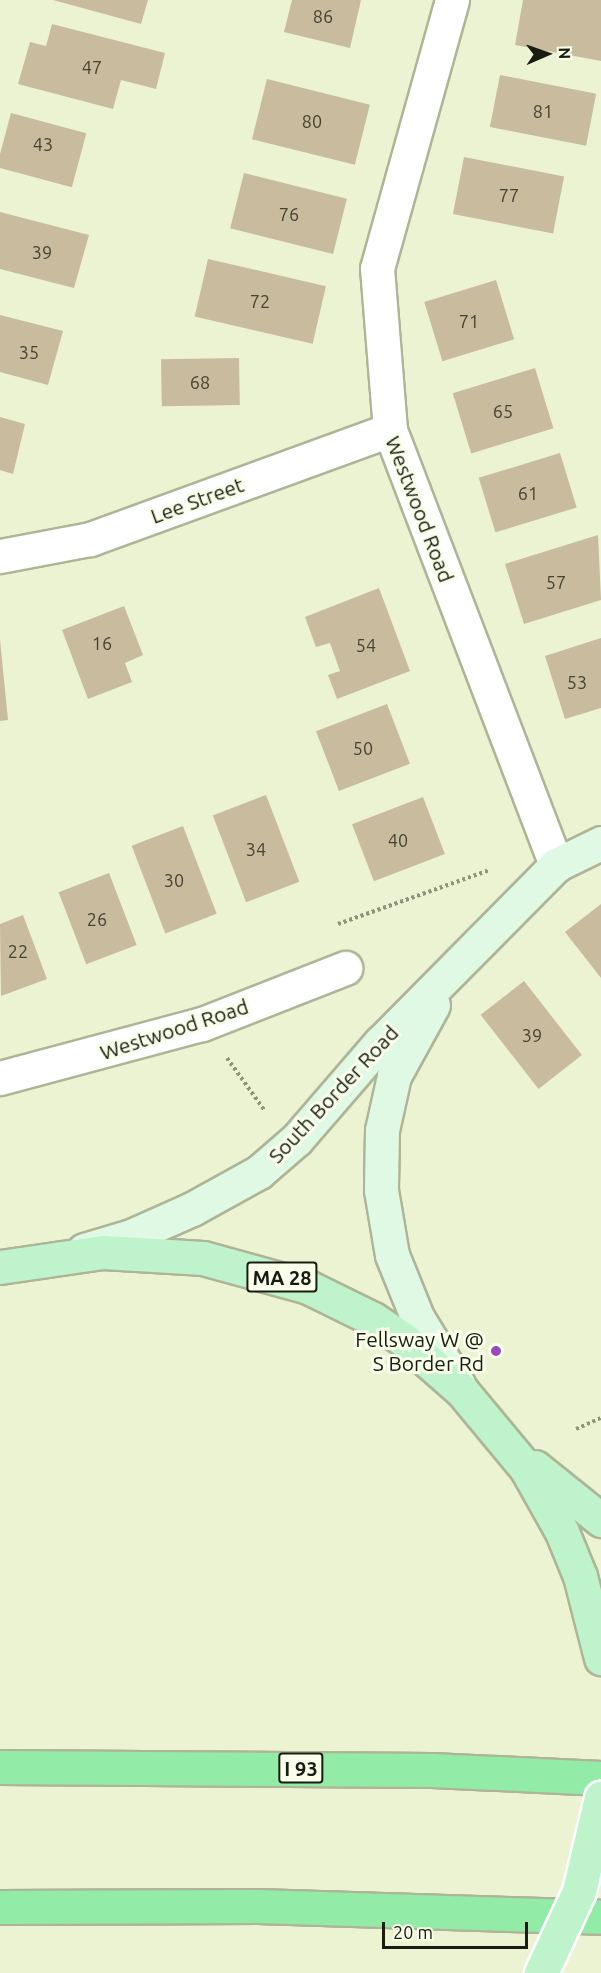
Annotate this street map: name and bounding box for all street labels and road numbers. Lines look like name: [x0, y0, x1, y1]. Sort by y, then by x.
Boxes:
street label: Westwood Road: [381, 432, 459, 586]
street label: Lee Street: [147, 472, 247, 528]
street label: Westwood Road: [97, 993, 251, 1065]
street label: South Border Road: [263, 1020, 403, 1168]
road number: MA 28: [246, 1260, 318, 1294]
road number: I 93: [277, 1751, 325, 1785]

